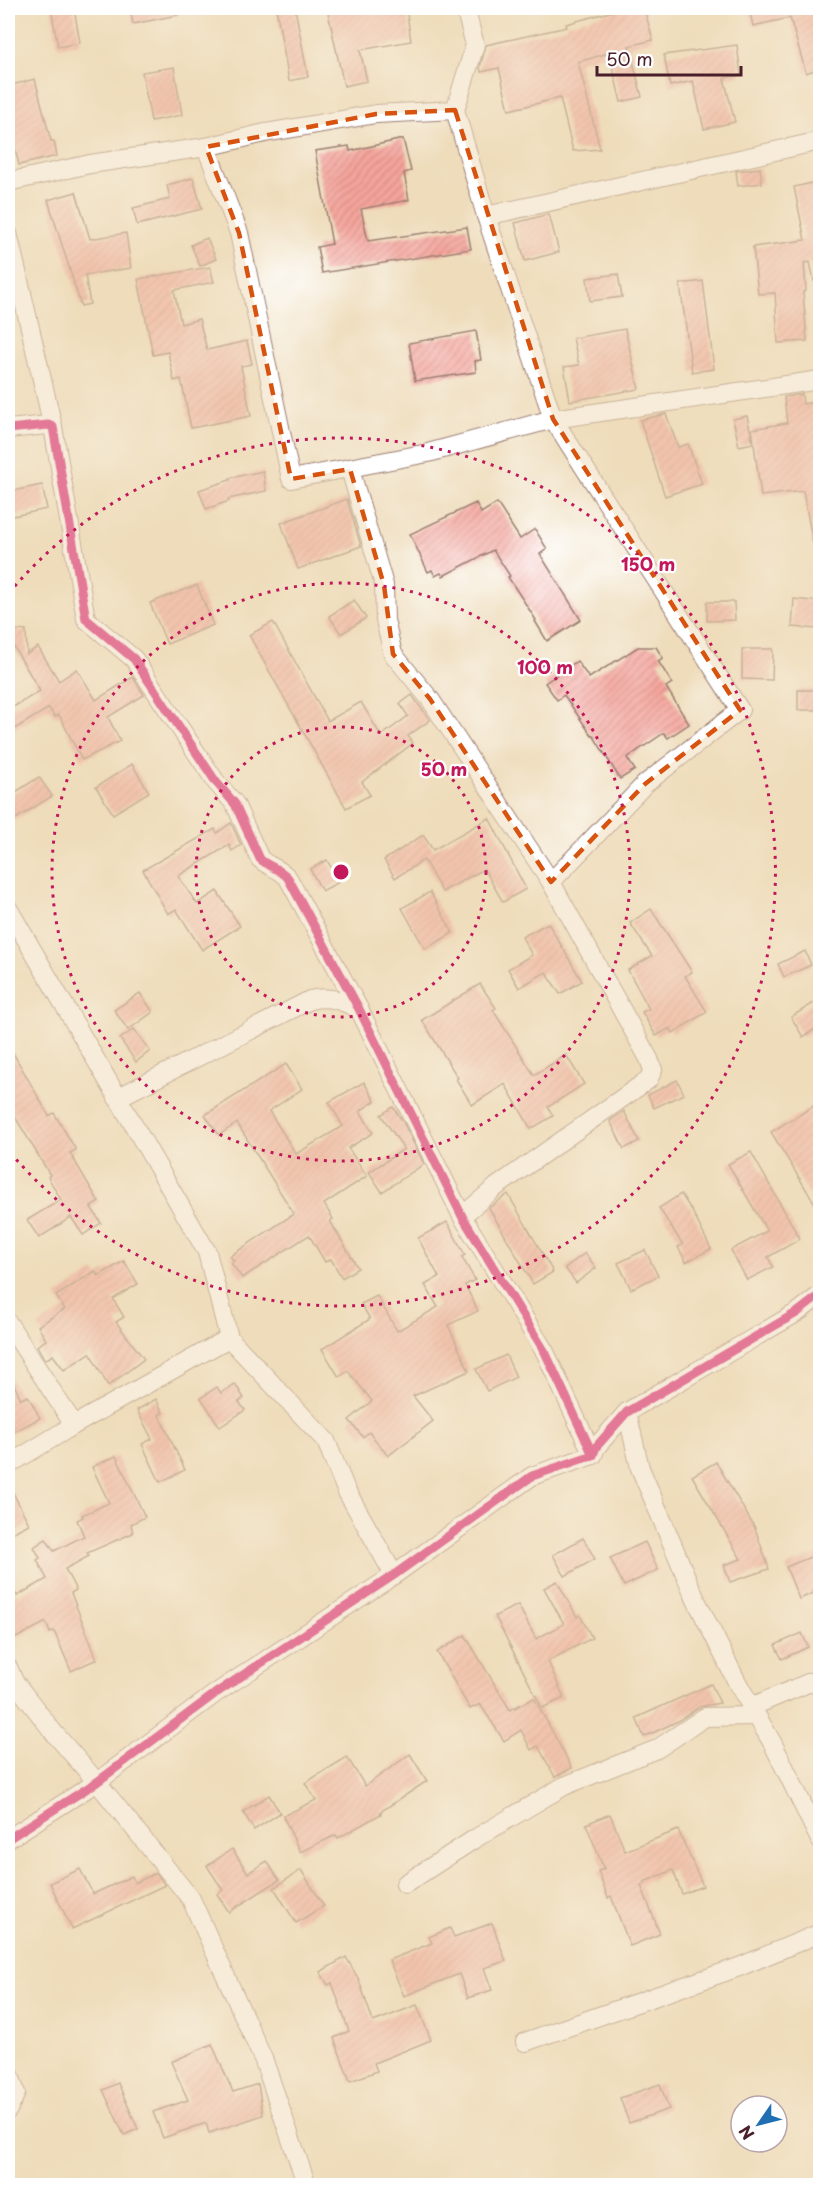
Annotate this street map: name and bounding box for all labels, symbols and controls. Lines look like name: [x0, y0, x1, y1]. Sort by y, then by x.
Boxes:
scale bar: [597, 39, 741, 77]
text: 50 m: [606, 45, 653, 72]
text: 150 m: [621, 550, 675, 577]
text: 100 m: [517, 653, 573, 680]
text: 50 m: [421, 755, 467, 782]
centre of rings: [331, 862, 351, 882]
north arrow: [729, 2094, 789, 2154]
text: N: [732, 2121, 759, 2145]

